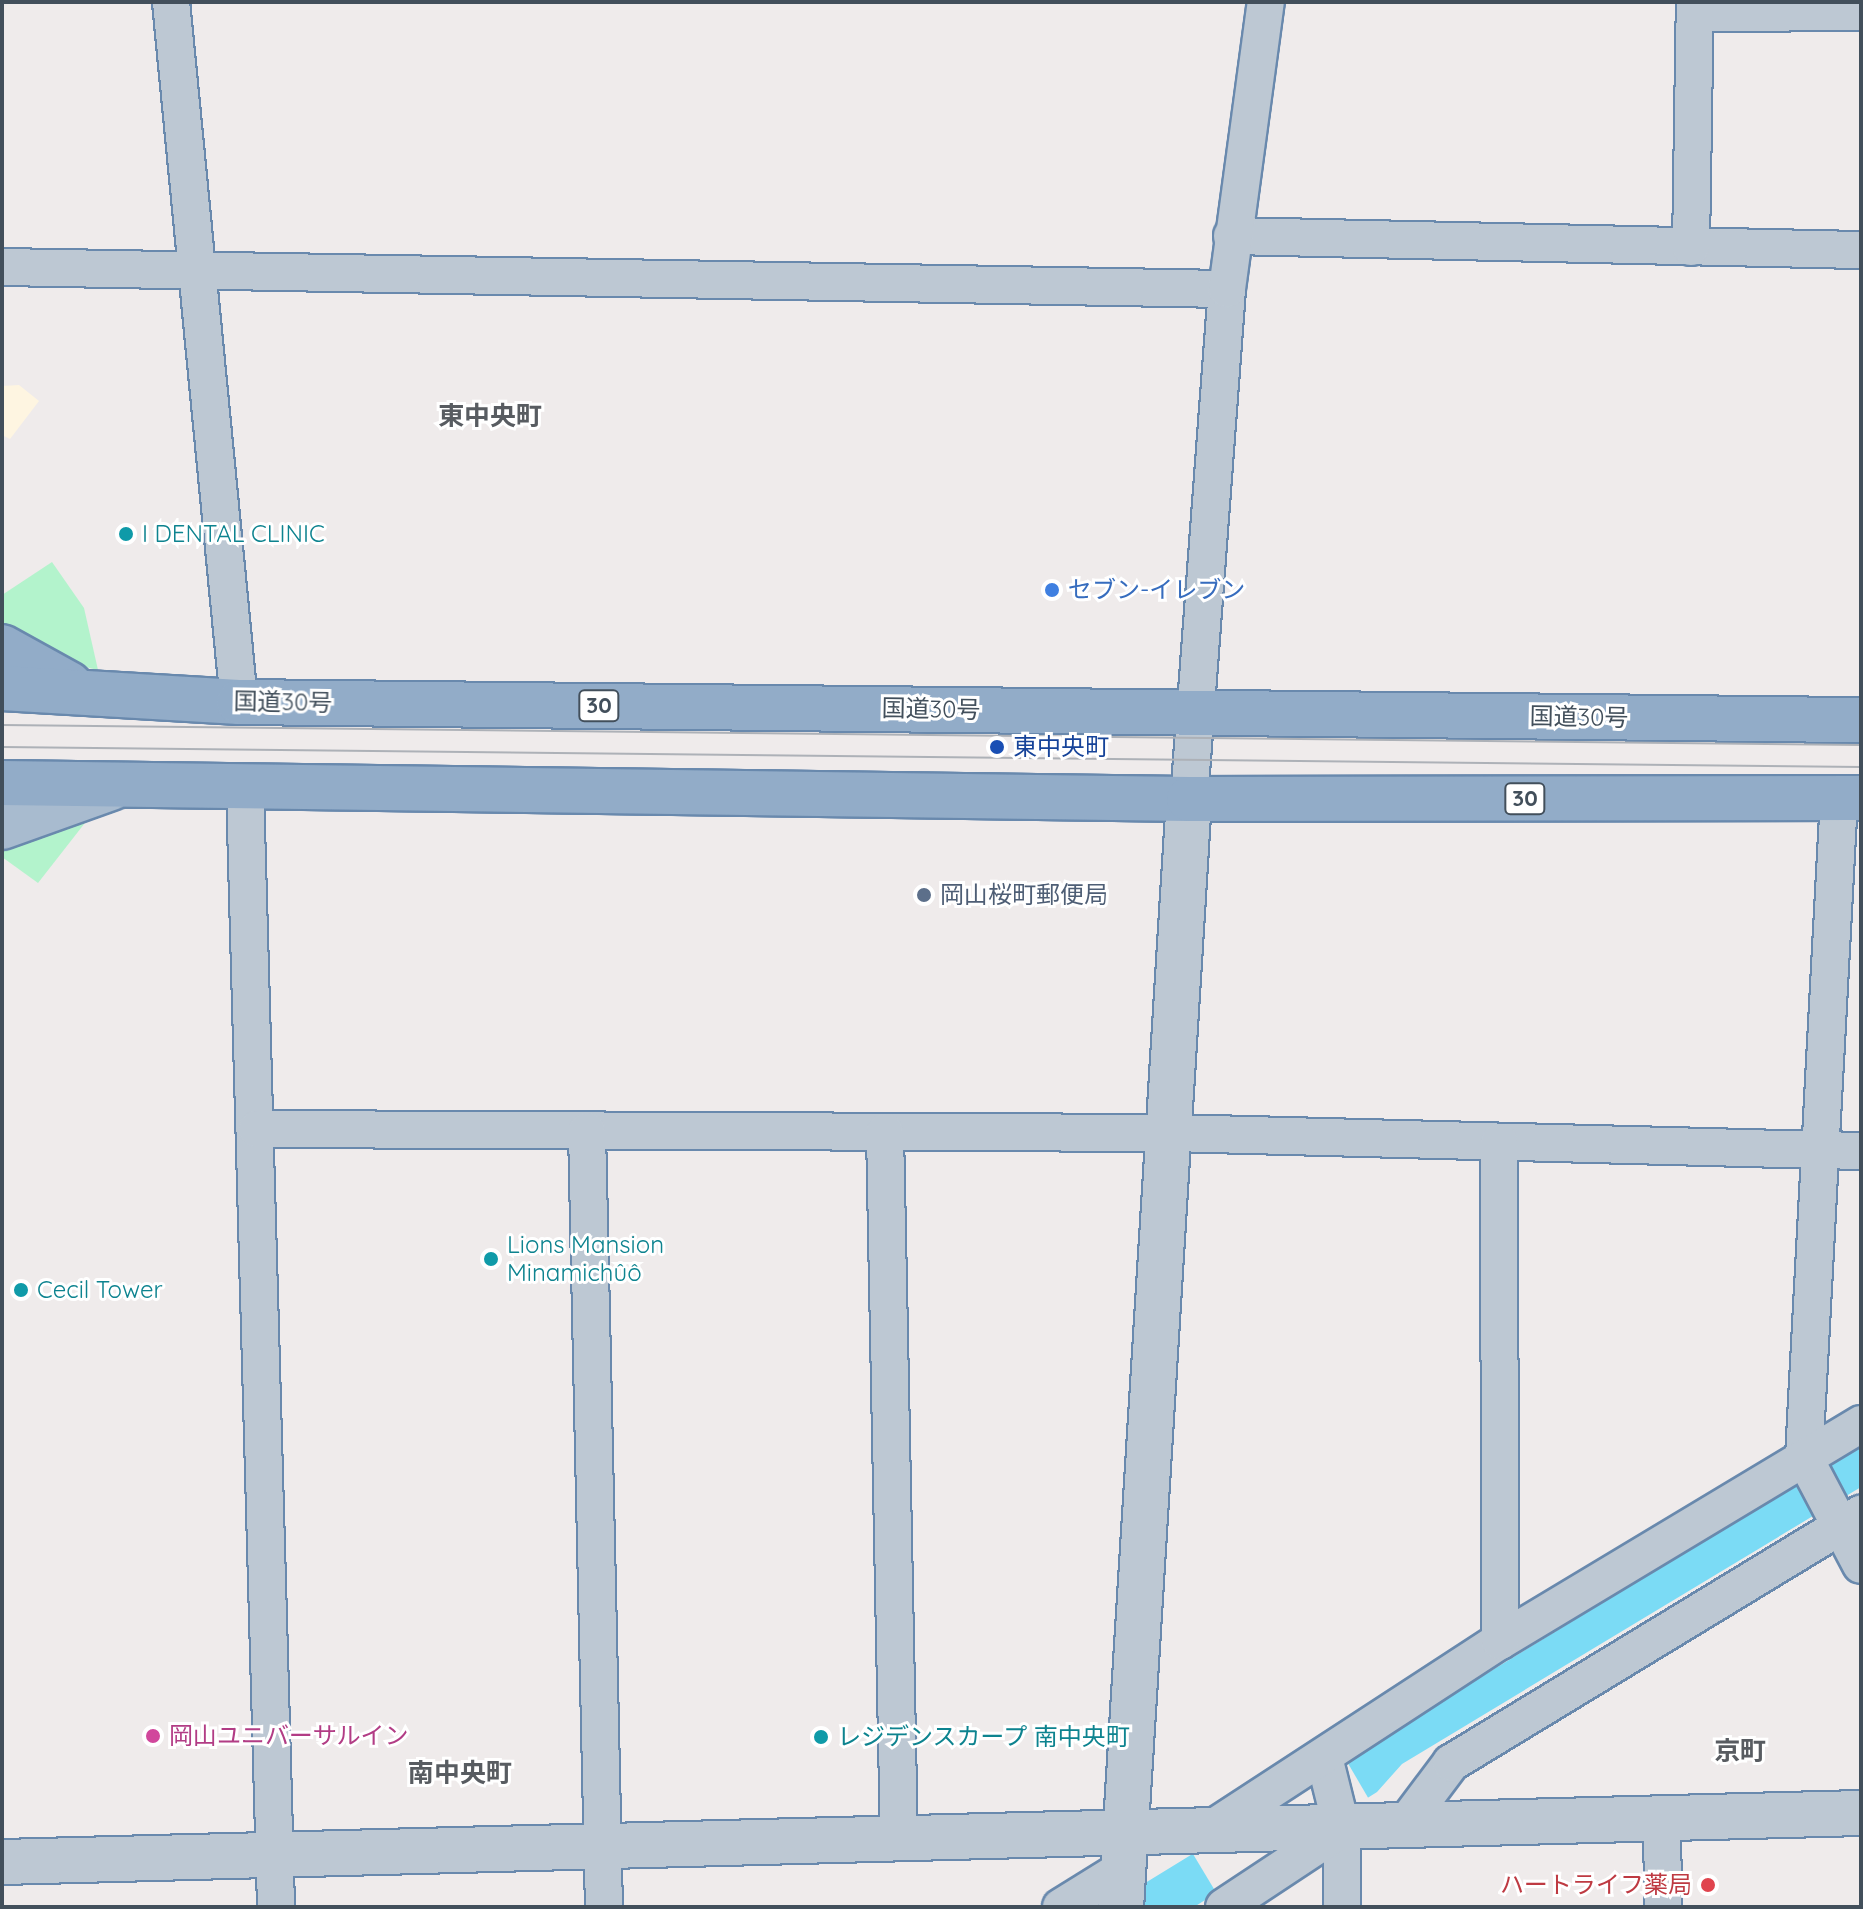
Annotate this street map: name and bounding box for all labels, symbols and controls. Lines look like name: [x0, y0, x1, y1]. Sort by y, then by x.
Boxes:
district label: 東中央町: [438, 400, 542, 432]
place label: I DENTAL CLINIC: [142, 520, 325, 548]
marker: I DENTAL CLINIC: [117, 525, 135, 543]
place label: セブン-イレブン: [1068, 576, 1245, 604]
marker: セブン-イレブン: [1043, 581, 1061, 599]
street label: 国道30号: [233, 687, 333, 717]
road number: 30: [577, 688, 621, 724]
street label: 国道30号: [881, 694, 981, 724]
street label: 国道30号: [1529, 702, 1629, 732]
place label: 東中央町: [1013, 733, 1109, 761]
marker: 東中央町: [988, 738, 1006, 756]
road number: 30: [1503, 781, 1547, 817]
place label: 岡山桜町郵便局: [940, 881, 1108, 909]
marker: 岡山桜町郵便局: [915, 886, 933, 904]
place label: Lions Mansion Minamichûô: [507, 1231, 664, 1287]
marker: Lions Mansion Minamichûô: [482, 1250, 500, 1268]
place label: Cecil Tower: [37, 1276, 163, 1304]
marker: Cecil Tower: [12, 1281, 30, 1299]
place label: 岡山ユニバーサルイン: [169, 1722, 409, 1750]
place label: レジデンスカープ 南中央町: [837, 1723, 1132, 1751]
marker: 岡山ユニバーサルイン: [144, 1727, 162, 1745]
marker: レジデンスカープ 南中央町: [812, 1728, 830, 1746]
district label: 京町: [1714, 1735, 1766, 1767]
district label: 南中央町: [408, 1757, 512, 1789]
place label: ハートライフ薬局: [1500, 1871, 1692, 1899]
marker: ハートライフ薬局: [1699, 1876, 1717, 1894]

